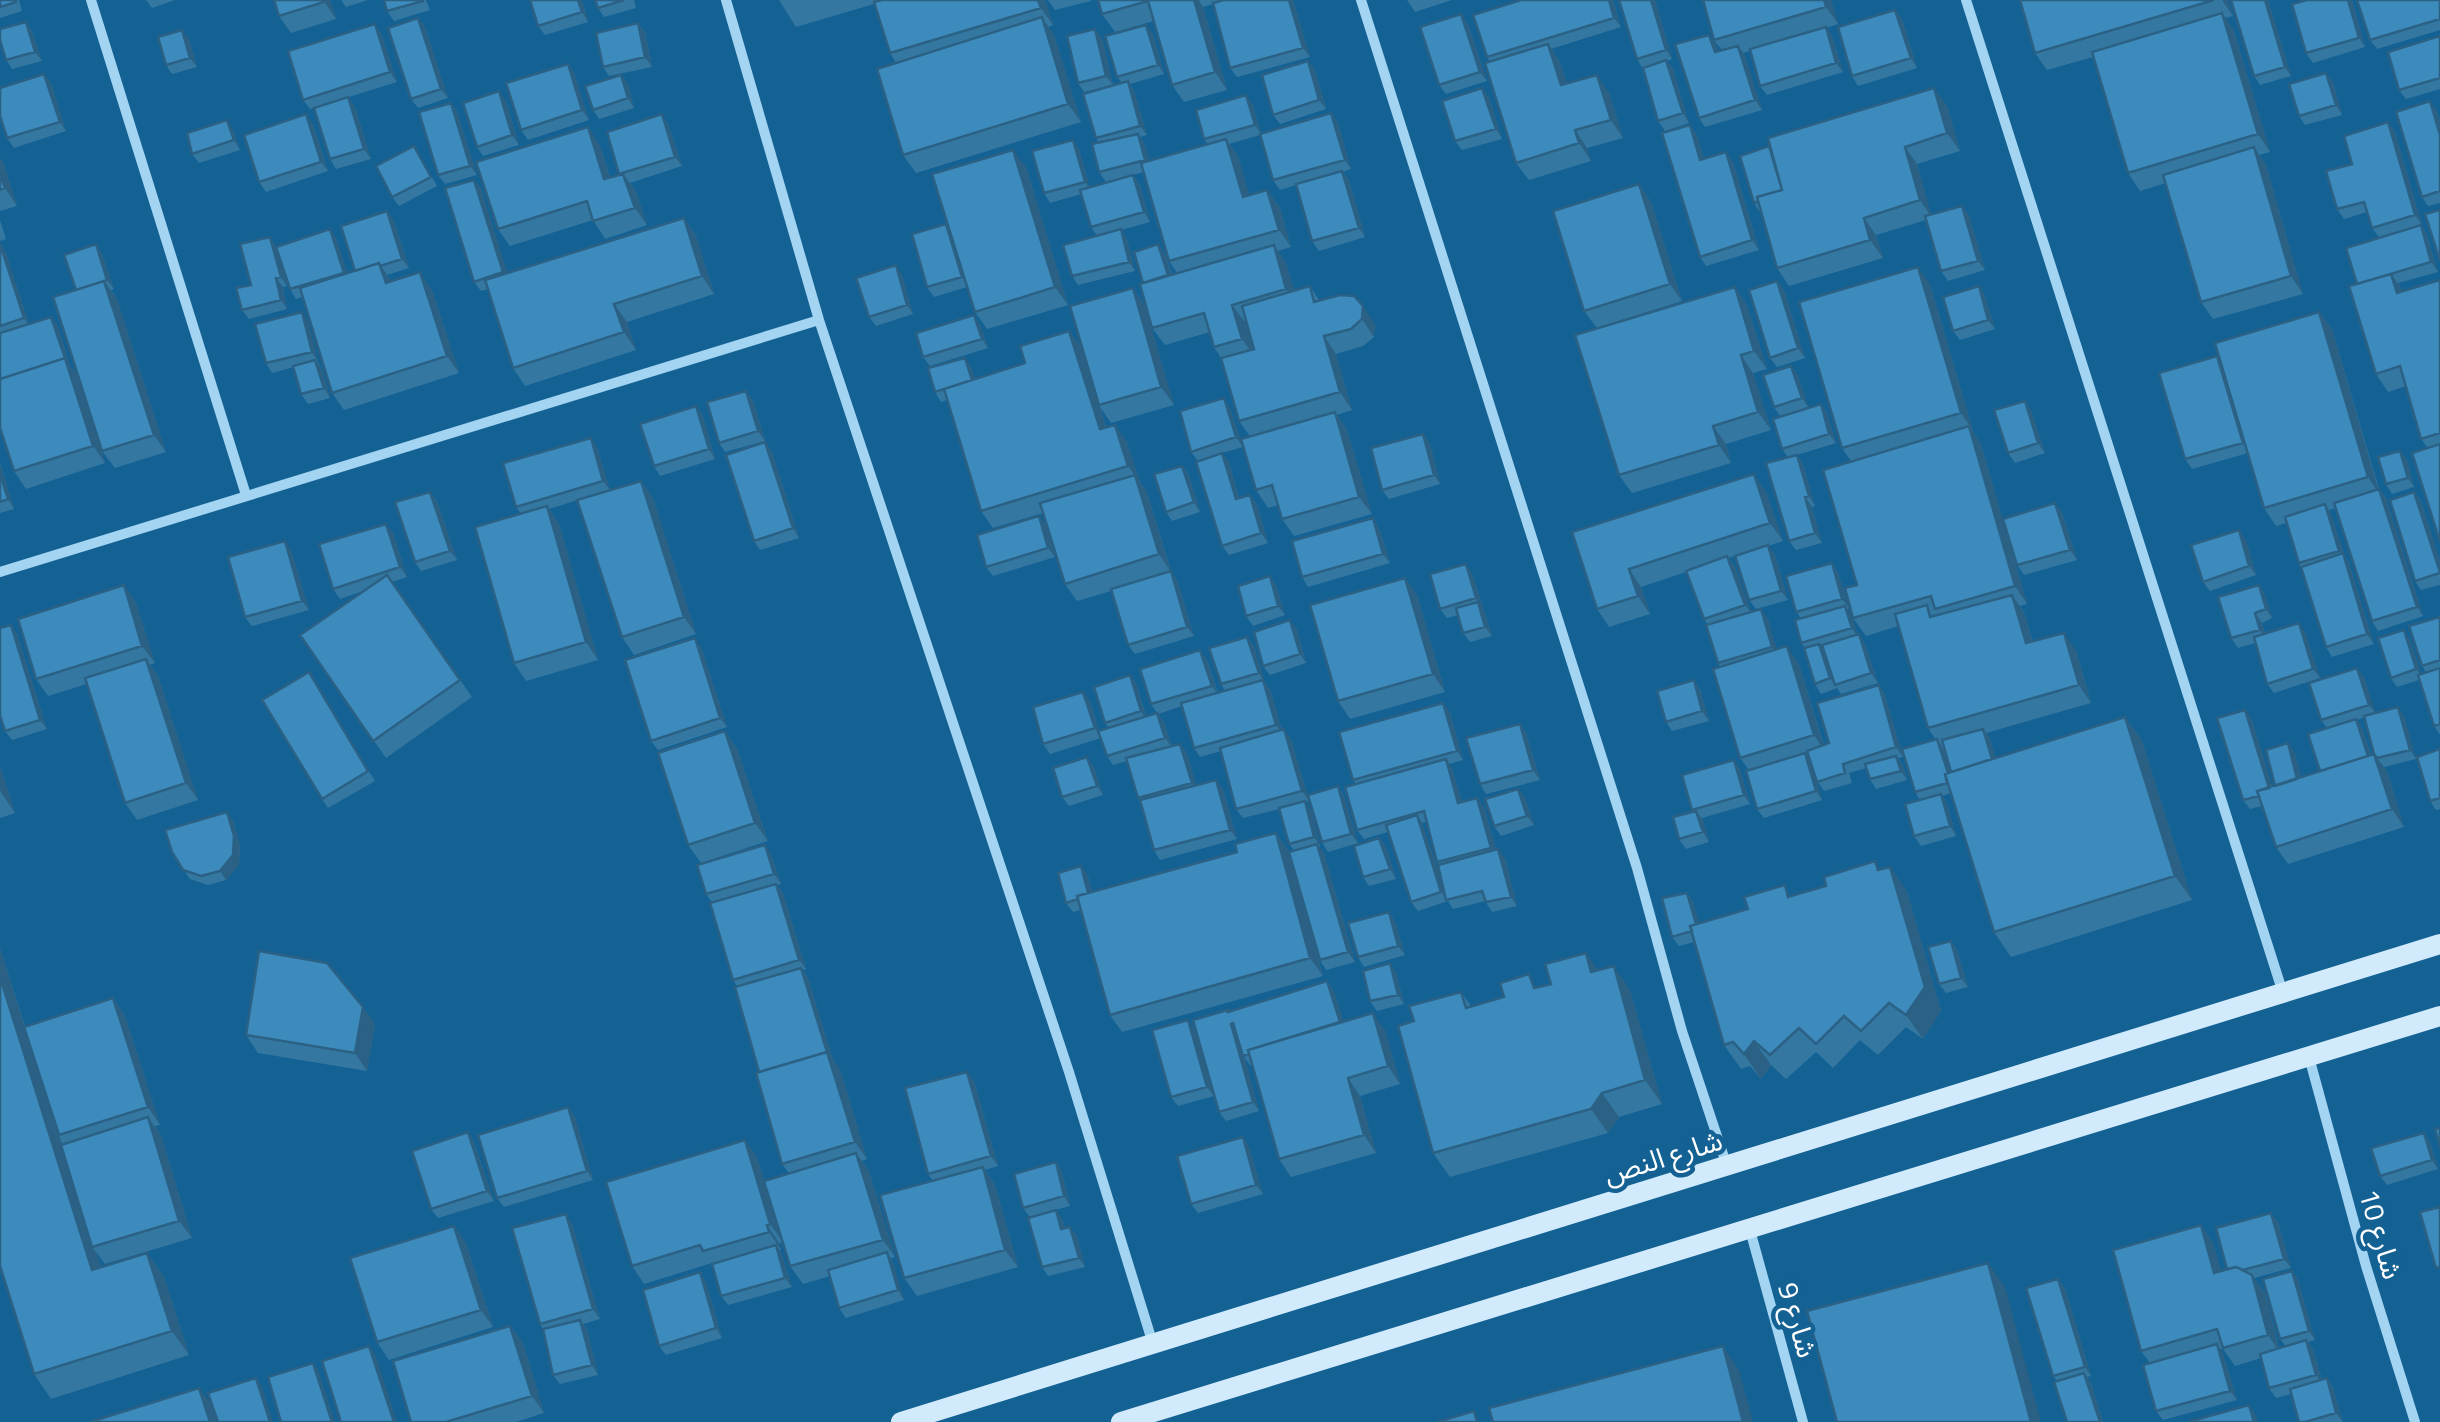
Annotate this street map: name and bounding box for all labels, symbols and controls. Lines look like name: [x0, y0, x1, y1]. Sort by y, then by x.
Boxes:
street label: شارع النص: [1598, 1118, 1728, 1195]
street label: شارع 10: [2348, 1184, 2415, 1284]
street label: شارع 9: [1767, 1277, 1830, 1363]

